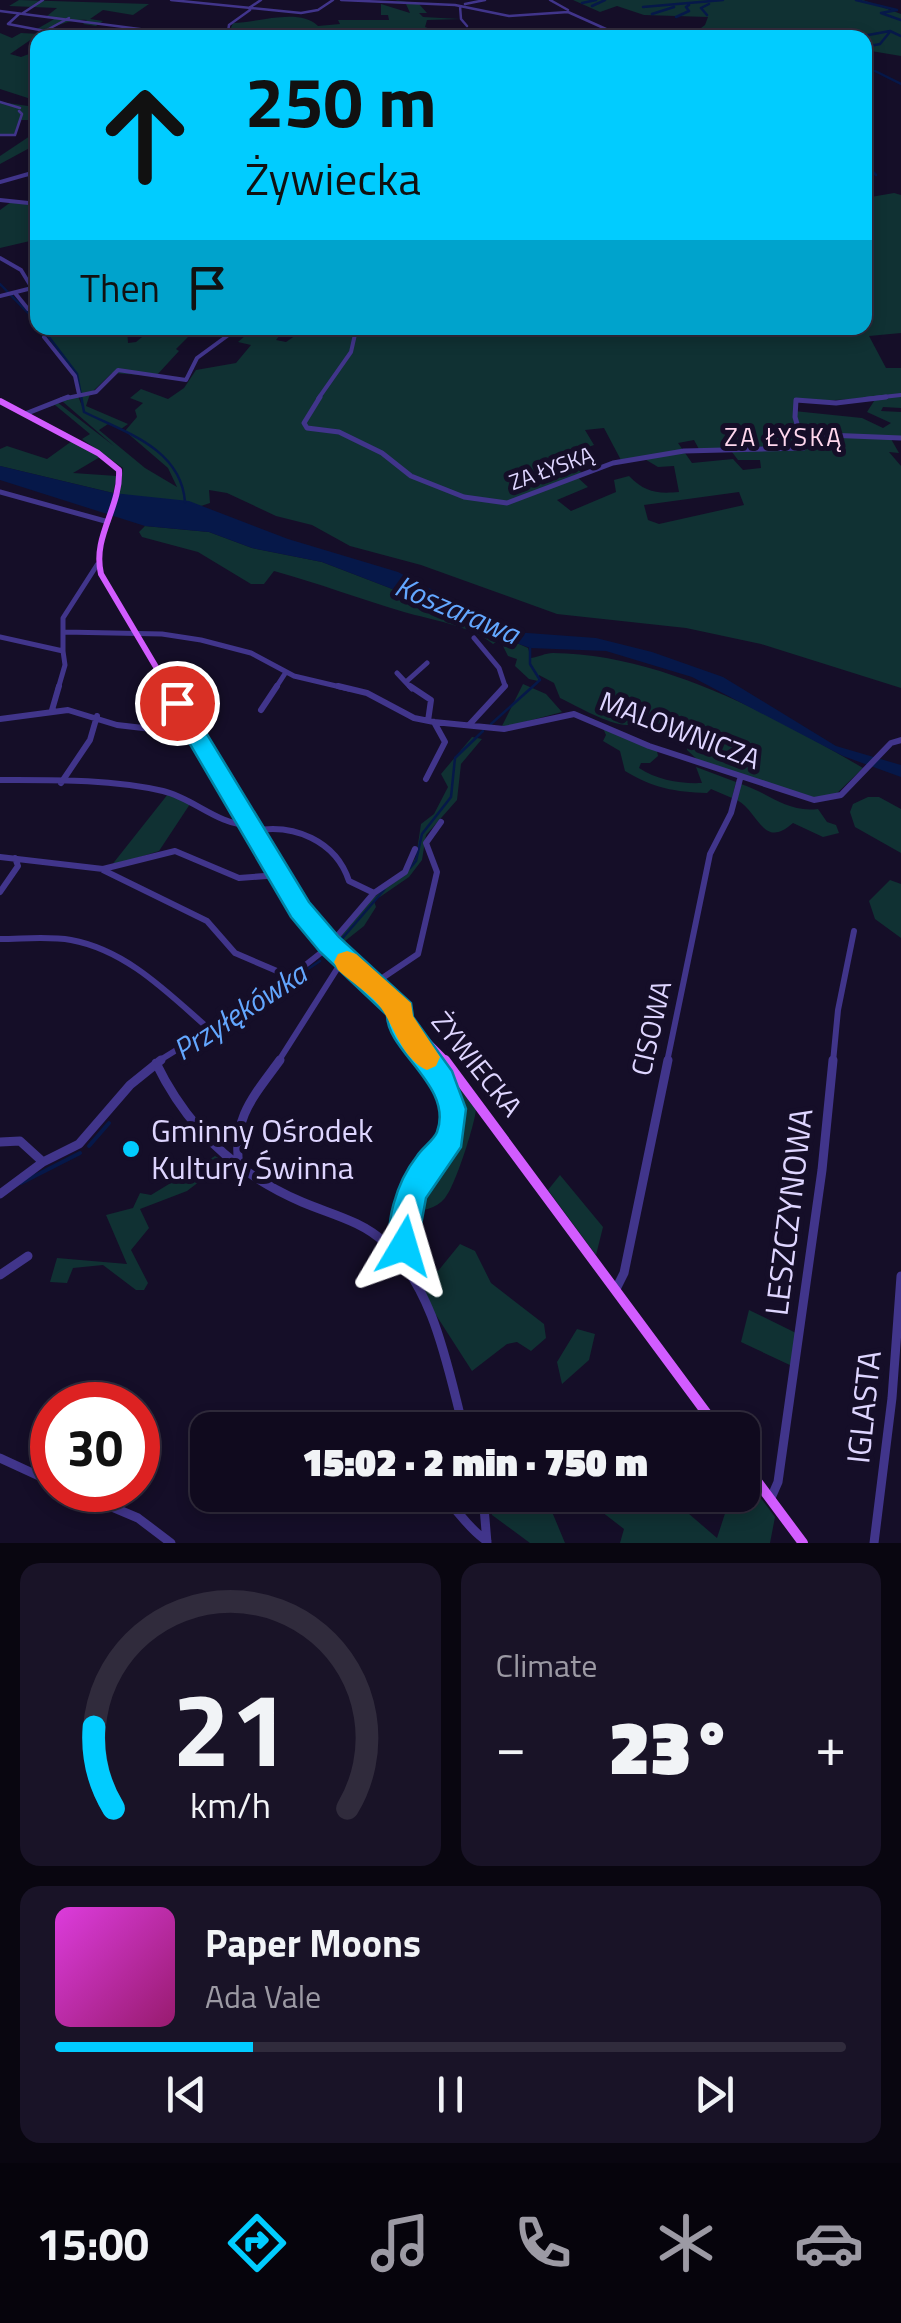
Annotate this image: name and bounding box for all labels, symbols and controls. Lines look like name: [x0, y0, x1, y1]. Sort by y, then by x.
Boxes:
text: 250 m: [245, 48, 437, 154]
icon: ahead: [80, 70, 210, 200]
text: Żywiecka: [245, 144, 421, 212]
text: Then: [80, 259, 160, 317]
icon: arrive: [180, 260, 235, 315]
district label: ZA ŁYSKĄ: [724, 418, 844, 456]
street label: ZA ŁYSKĄ: [504, 437, 599, 499]
water label: Koszarawa: [388, 562, 528, 657]
pin: [135, 661, 220, 746]
icon: arrive: [150, 676, 205, 731]
street label: MALOWNICZA: [594, 679, 767, 780]
water label: Przyłękówka: [163, 950, 317, 1072]
street label: CISOWA: [619, 976, 682, 1080]
street label: ŻYWIECKA: [421, 1002, 534, 1126]
place label: Gminny Ośrodek Kultury Świnna: [151, 1106, 373, 1191]
street label: LESZCZYNOWA: [751, 1106, 825, 1318]
marker: Gminny Ośrodek Kultury Świnna: [120, 1138, 142, 1160]
position arrow: [352, 1194, 456, 1298]
street label: IGLASTA: [833, 1348, 893, 1466]
speed limit sign: 30: [30, 1382, 160, 1512]
text: 15:02 · 2 min · 750 m: [302, 1433, 648, 1491]
text: Climate: [496, 1641, 597, 1689]
text: 21: [172, 1648, 288, 1806]
text: 23°: [609, 1689, 733, 1803]
text: −: [496, 1704, 526, 1787]
text: +: [815, 1704, 846, 1787]
text: km/h: [190, 1777, 271, 1832]
text: Paper Moons: [205, 1914, 421, 1972]
text: Ada Vale: [205, 1972, 321, 2020]
icon: previous: [159, 2067, 214, 2122]
icon: pause: [423, 2067, 478, 2122]
icon: next: [687, 2067, 742, 2122]
icon: directions: [222, 2208, 292, 2278]
icon: music: [365, 2208, 435, 2278]
icon: phone: [508, 2208, 578, 2278]
icon: climate: [651, 2208, 721, 2278]
icon: car: [794, 2208, 864, 2278]
text: 15:00: [37, 2209, 149, 2277]

